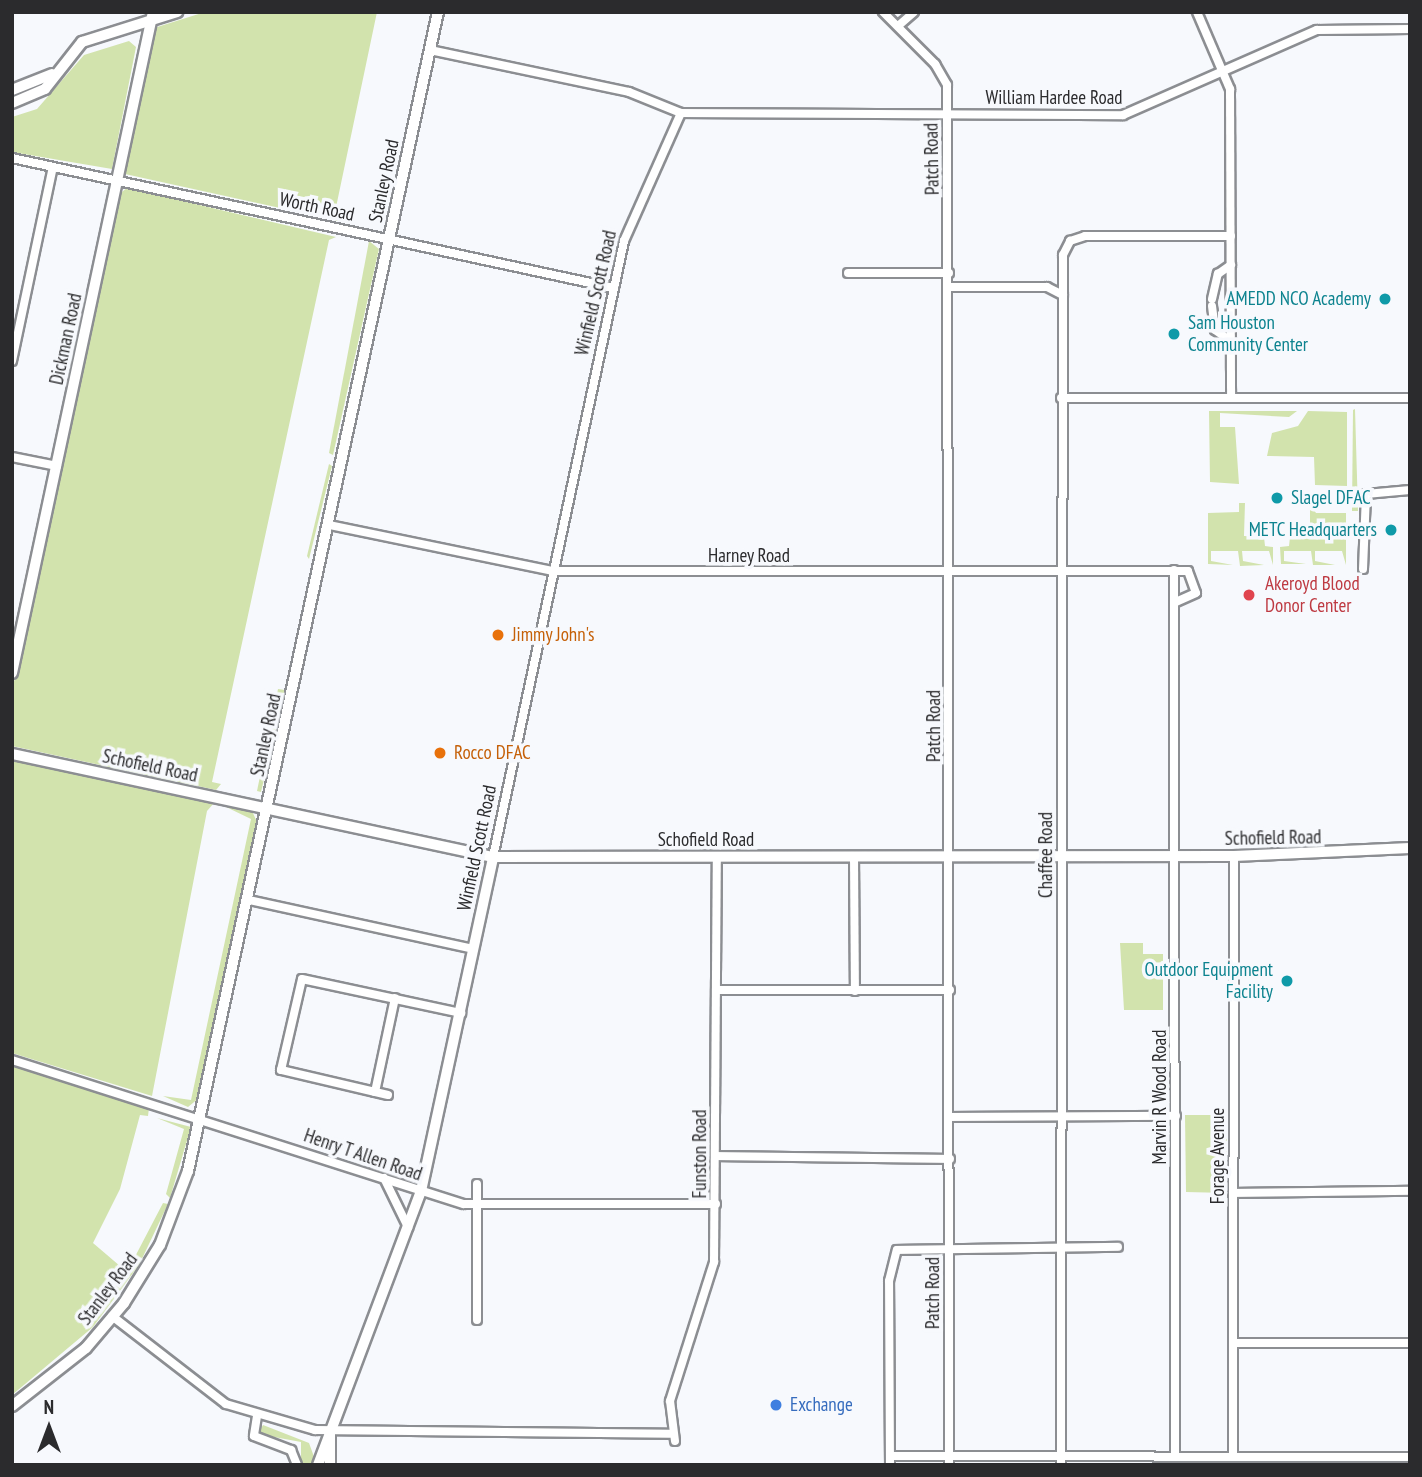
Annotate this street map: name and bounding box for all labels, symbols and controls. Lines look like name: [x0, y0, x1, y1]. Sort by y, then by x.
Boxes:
street label: William Hardee Road: [985, 87, 1123, 109]
street label: Patch Road: [920, 123, 944, 195]
street label: Stanley Road: [364, 137, 404, 225]
street label: Worth Road: [277, 188, 357, 226]
street label: Winfield Scott Road: [571, 228, 621, 358]
place label: AMEDD NCO Academy: [1226, 288, 1371, 310]
street label: Dickman Road: [45, 291, 87, 387]
marker: AMEDD NCO Academy: [1377, 291, 1393, 307]
place label: Sam Houston Community Center: [1188, 312, 1309, 356]
marker: Sam Houston Community Center: [1166, 326, 1182, 342]
place label: Slagel DFAC: [1291, 487, 1371, 509]
marker: Slagel DFAC: [1269, 490, 1285, 506]
place label: METC Headquarters: [1248, 519, 1377, 541]
marker: METC Headquarters: [1383, 522, 1399, 538]
street label: Harney Road: [708, 545, 790, 567]
place label: Akeroyd Blood Donor Center: [1265, 573, 1360, 617]
marker: Akeroyd Blood Donor Center: [1239, 585, 1259, 605]
place label: Jimmy John's: [512, 624, 595, 646]
marker: Jimmy John's: [490, 627, 506, 643]
street label: Patch Road: [923, 690, 945, 762]
street label: Stanley Road: [246, 691, 286, 779]
place label: Rocco DFAC: [454, 742, 531, 764]
street label: Schofield Road: [100, 745, 200, 787]
marker: Rocco DFAC: [432, 745, 448, 761]
street label: Winfield Scott Road: [453, 783, 501, 913]
street label: Chaffee Road: [1035, 812, 1057, 898]
street label: Schofield Road: [1224, 826, 1322, 850]
street label: Schofield Road: [658, 829, 754, 851]
place label: Outdoor Equipment Facility: [1144, 959, 1273, 1003]
marker: Outdoor Equipment Facility: [1279, 973, 1295, 989]
street label: Marvin R Wood Road: [1149, 1029, 1171, 1165]
street label: Forage Avenue: [1207, 1108, 1229, 1204]
street label: Funston Road: [689, 1110, 711, 1198]
street label: Henry T Allen Road: [300, 1124, 426, 1186]
street label: Stanley Road: [73, 1248, 143, 1330]
street label: Patch Road: [922, 1257, 944, 1329]
north arrow: [14, 1393, 84, 1463]
place label: Exchange: [790, 1394, 853, 1416]
text: N: [44, 1395, 54, 1419]
marker: Exchange: [768, 1397, 784, 1413]

